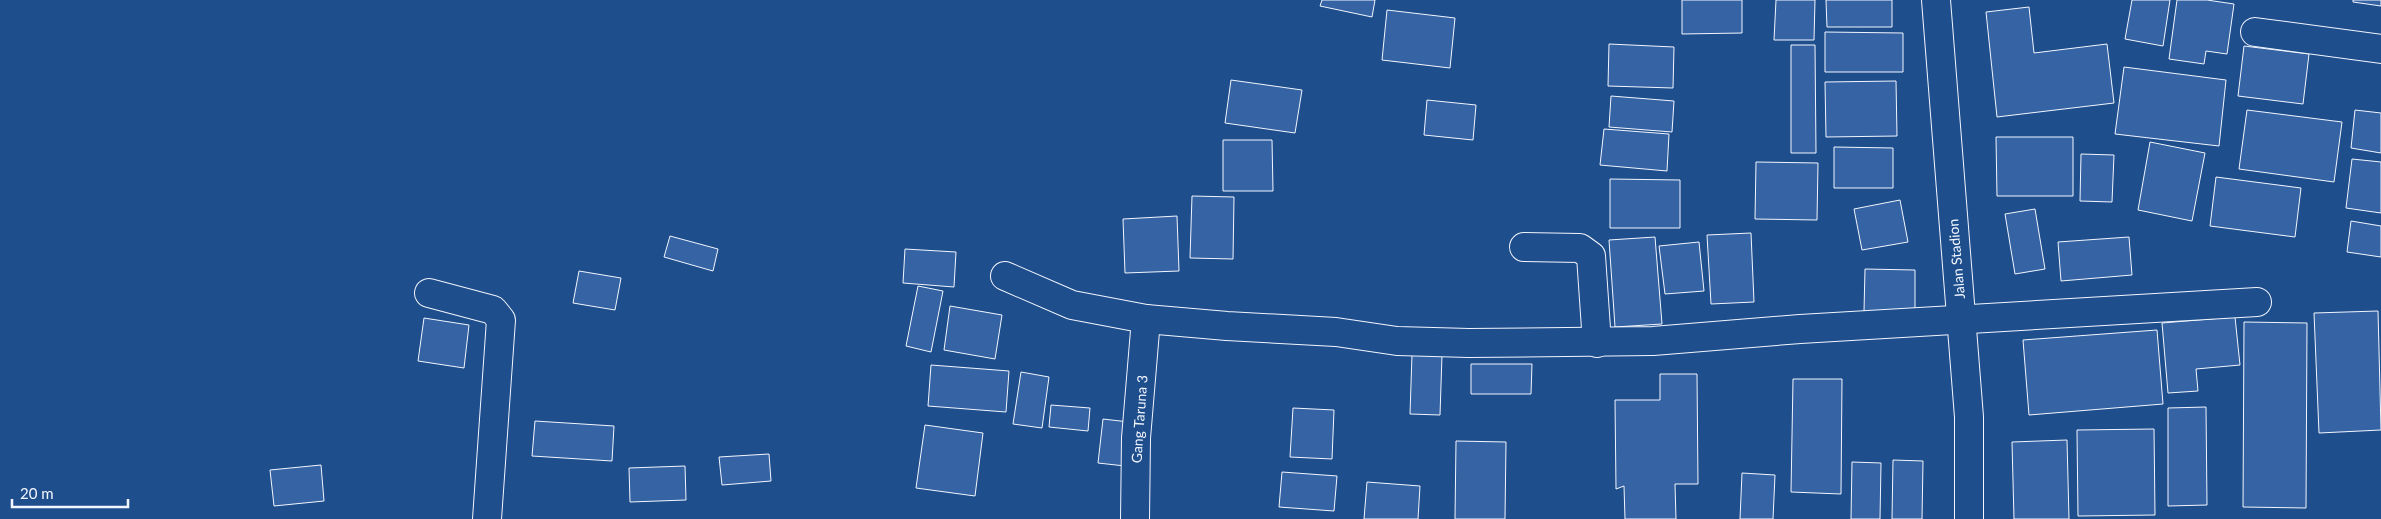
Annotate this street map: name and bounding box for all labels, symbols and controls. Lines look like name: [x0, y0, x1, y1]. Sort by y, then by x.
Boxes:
street label: Jalan Stadion: [1944, 218, 1968, 300]
street label: Gang Taruna 3: [1127, 374, 1151, 464]
scale bar: [12, 476, 129, 508]
text: 20 m: [20, 484, 54, 502]

